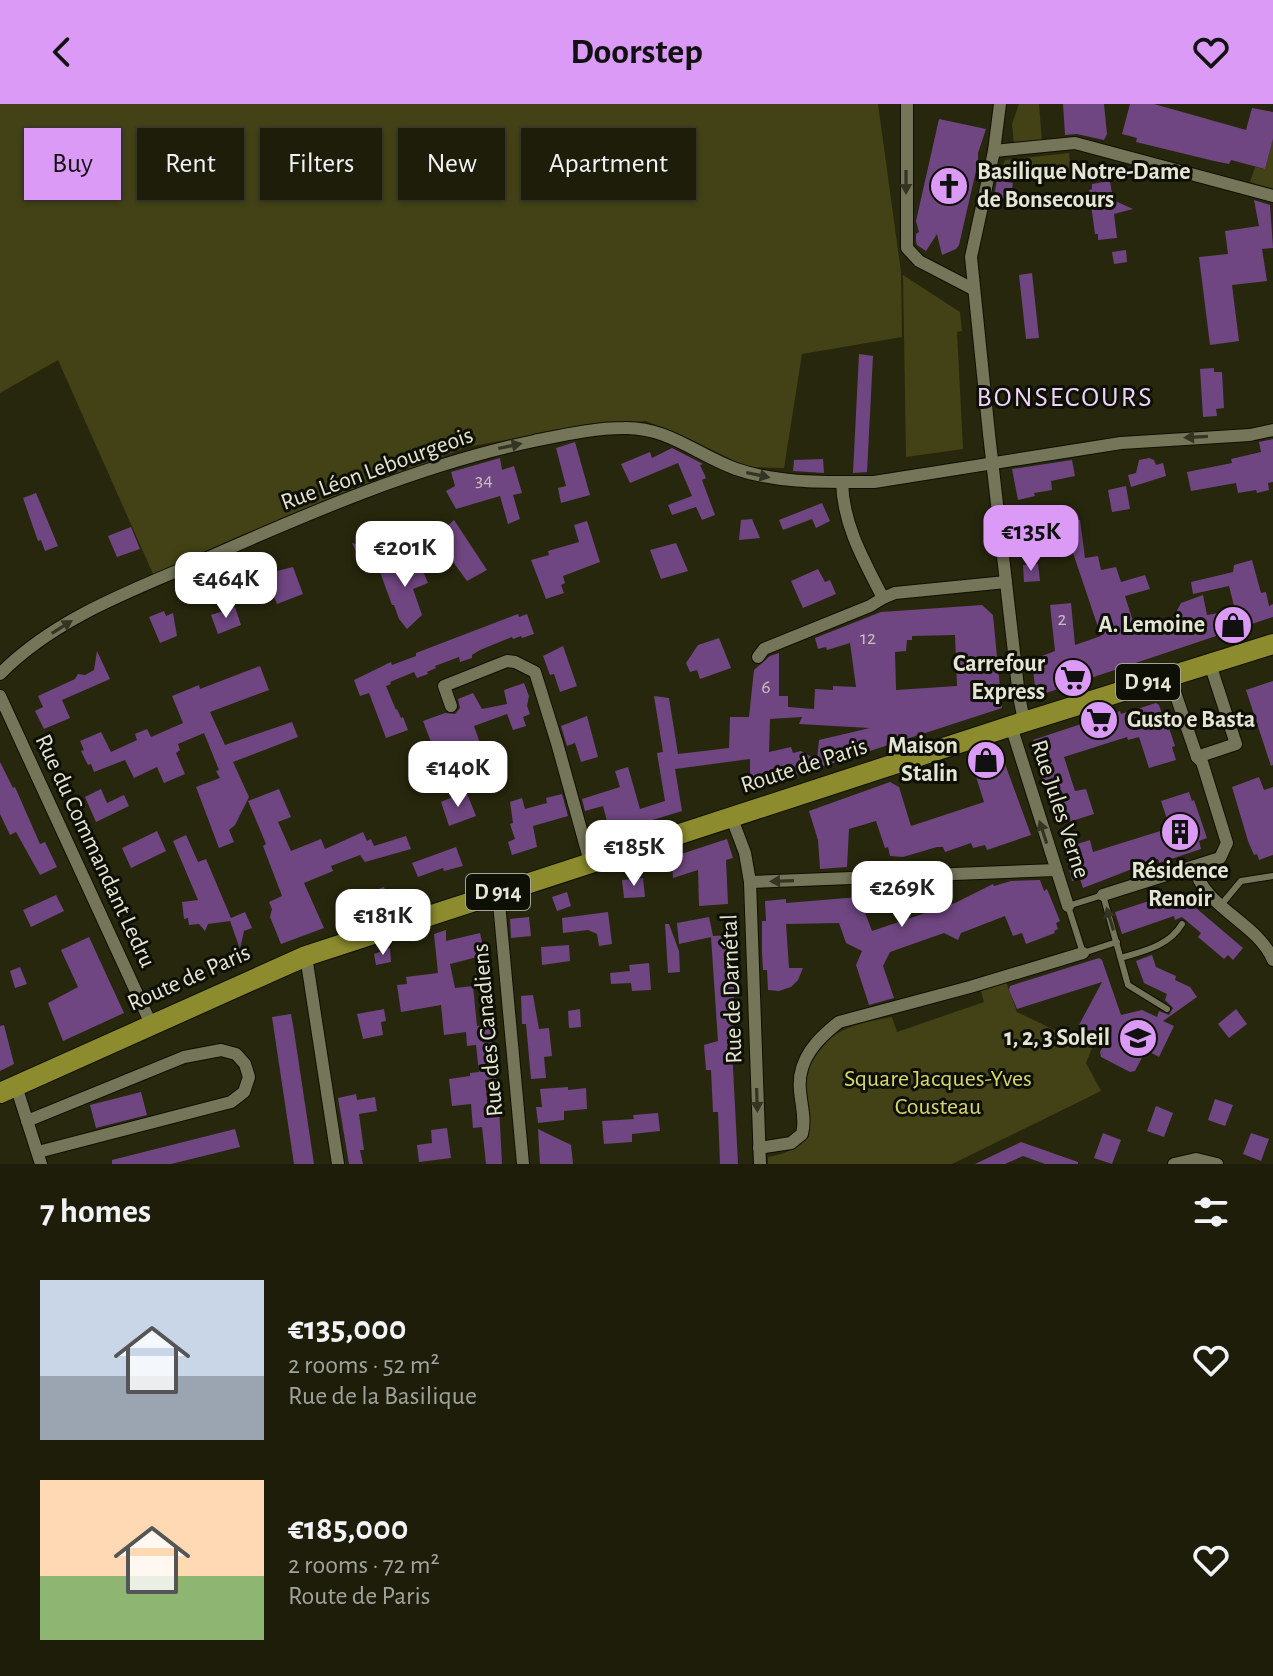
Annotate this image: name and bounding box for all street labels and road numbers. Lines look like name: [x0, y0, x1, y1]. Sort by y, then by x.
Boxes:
street label: Rue Léon Lebourgeois: [278, 423, 476, 515]
road number: D 914: [1116, 664, 1180, 700]
street label: Rue du Commandant Ledru: [30, 731, 160, 971]
street label: Route de Paris: [738, 734, 870, 798]
street label: Rue Jules Verne: [1026, 737, 1094, 881]
road number: D 914: [466, 874, 530, 910]
street label: Rue de Darnétal: [717, 914, 747, 1064]
street label: Route de Paris: [124, 940, 254, 1016]
street label: Rue des Canadiens: [468, 942, 508, 1118]

